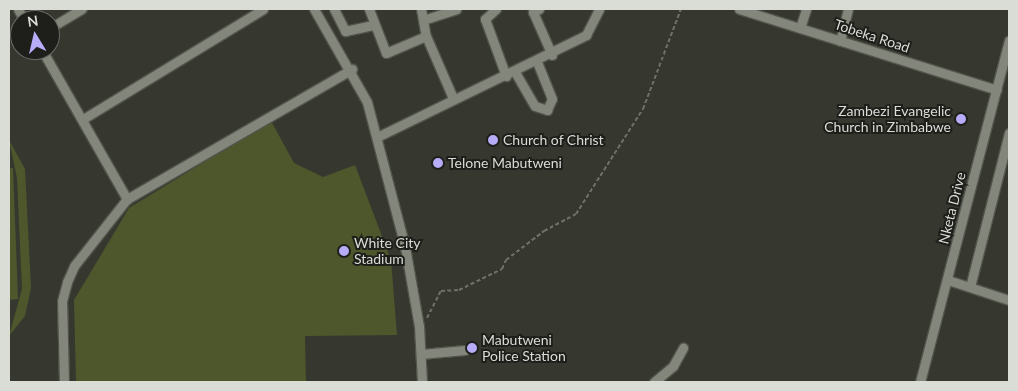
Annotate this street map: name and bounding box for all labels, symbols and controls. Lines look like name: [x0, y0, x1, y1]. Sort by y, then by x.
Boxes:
north arrow: [10, 10, 60, 60]
text: N: [26, 11, 39, 30]
street label: Tobeka Road: [832, 16, 912, 56]
place label: Zambezi Evangelic Church in Zimbabwe: [824, 103, 951, 136]
marker: Zambezi Evangelic Church in Zimbabwe: [955, 113, 967, 125]
place label: Church of Christ: [503, 132, 604, 148]
marker: Church of Christ: [487, 134, 499, 146]
place label: Telone Mabutweni: [448, 155, 562, 171]
marker: Telone Mabutweni: [432, 157, 444, 169]
street label: Nketa Drive: [935, 170, 969, 246]
place label: White City Stadium: [354, 235, 421, 268]
marker: White City Stadium: [338, 245, 350, 257]
place label: Mabutweni Police Station: [482, 332, 566, 364]
marker: Mabutweni Police Station: [466, 342, 478, 354]

